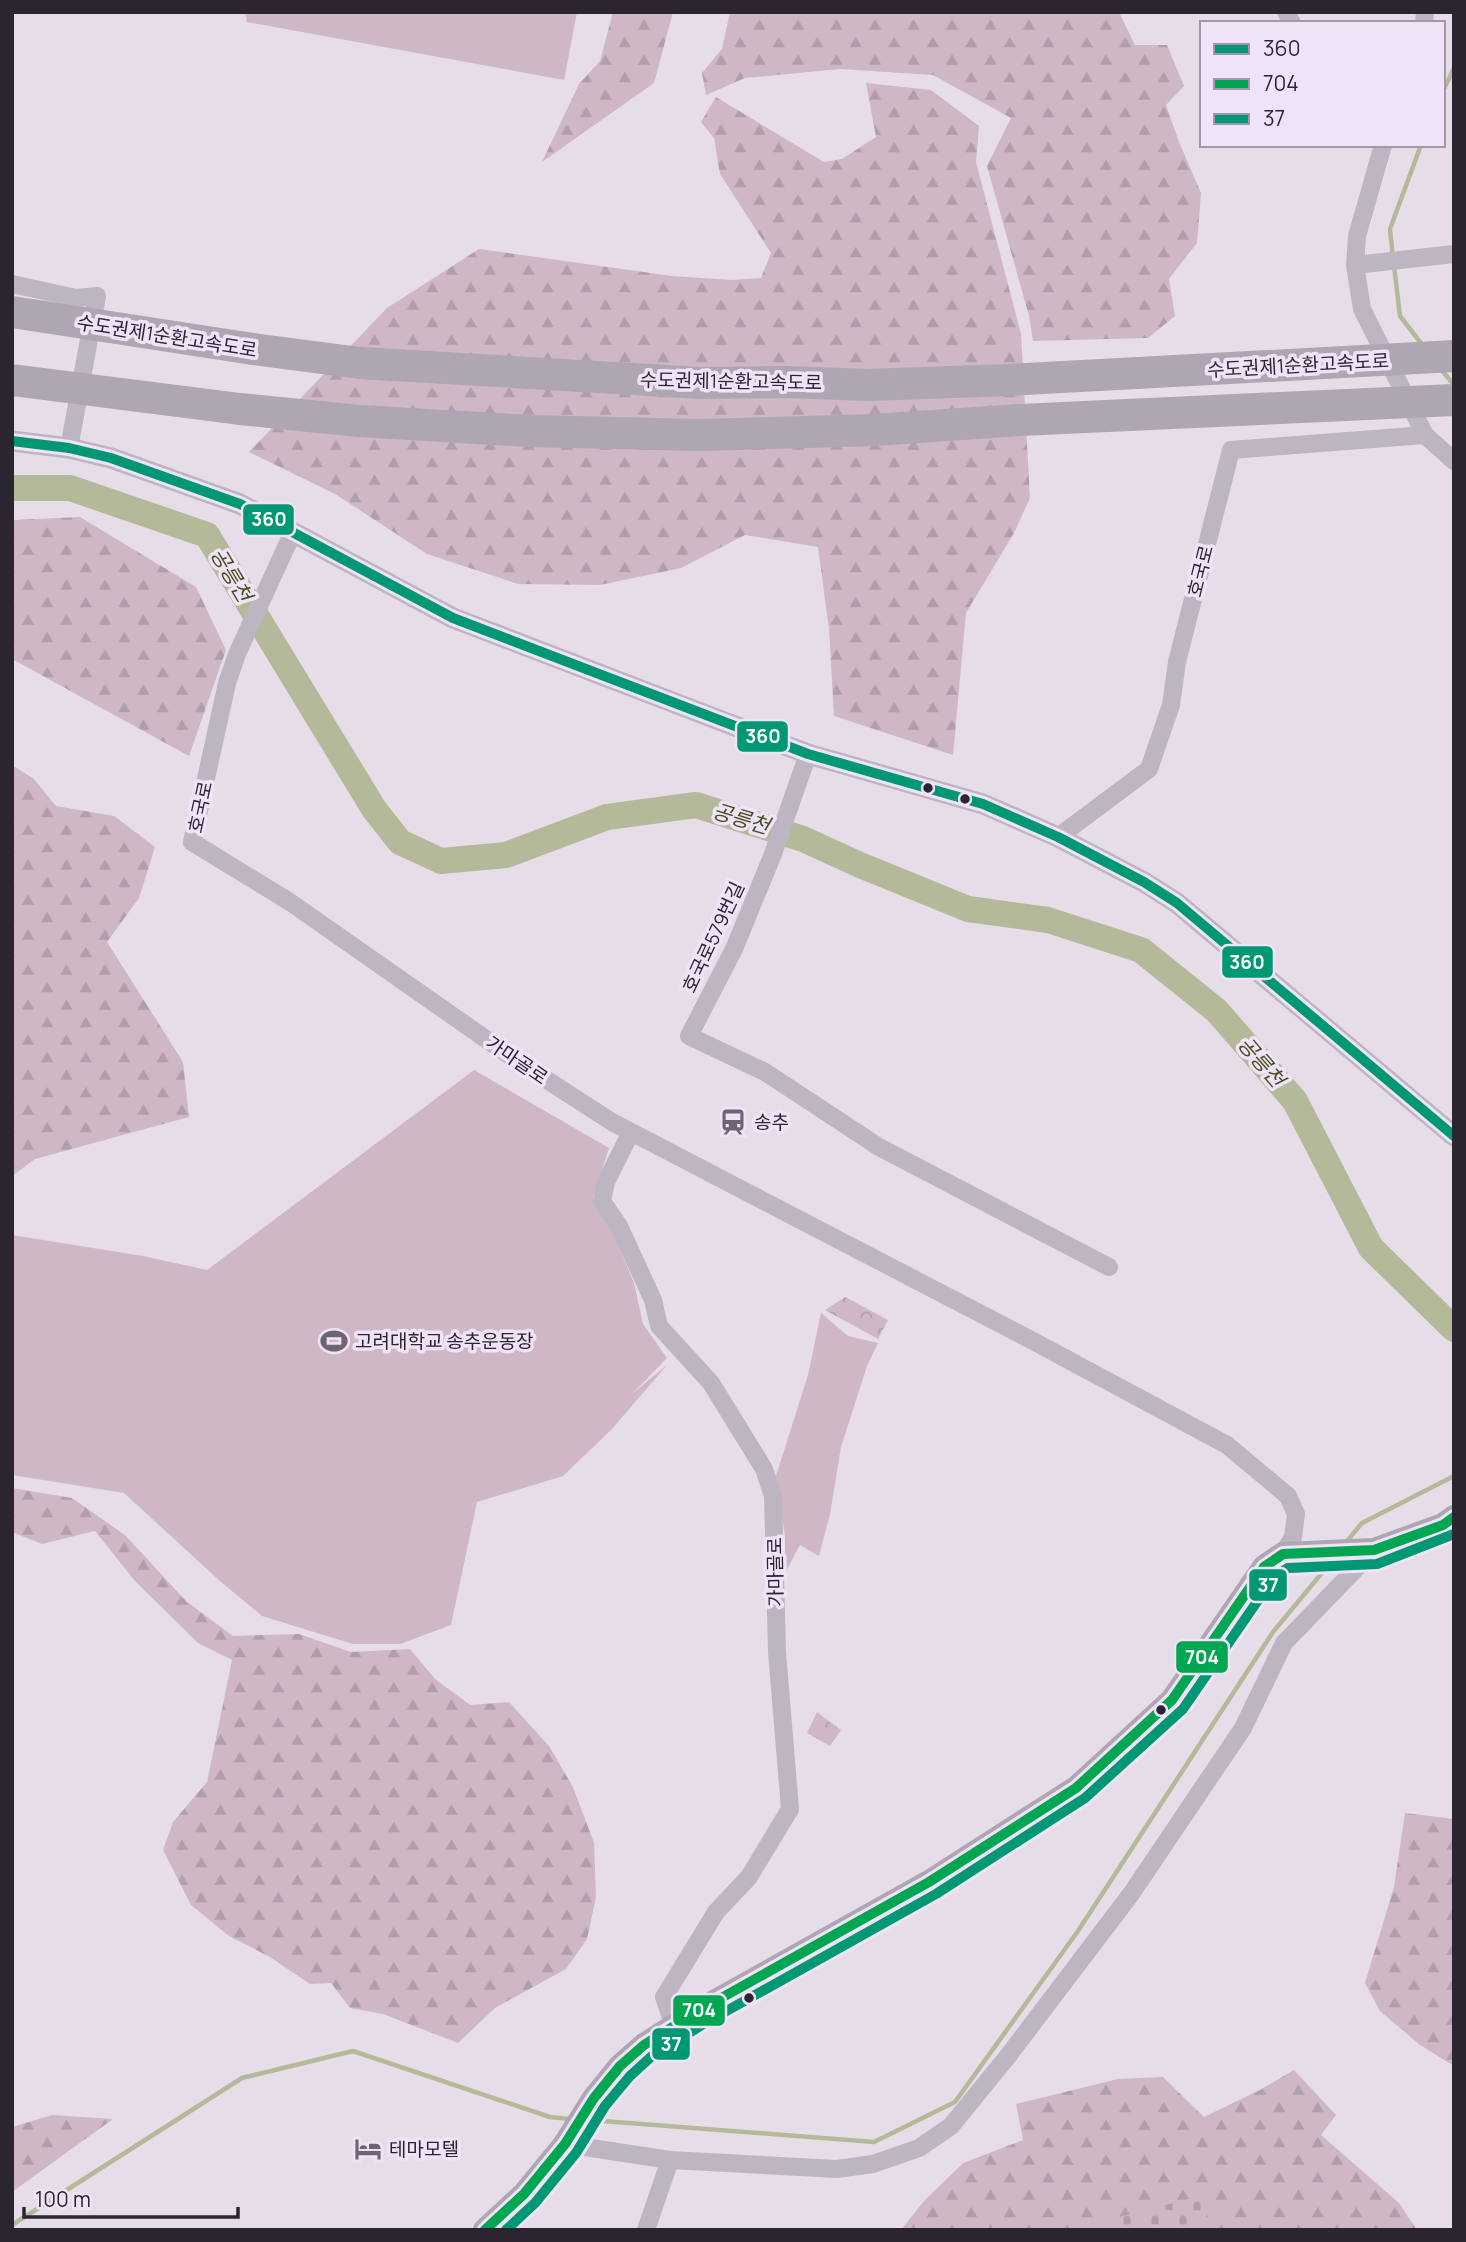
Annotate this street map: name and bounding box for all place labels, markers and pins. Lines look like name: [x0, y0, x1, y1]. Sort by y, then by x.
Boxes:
unlabelled marker: [921, 781, 935, 795]
unlabelled marker: [958, 792, 972, 806]
station icon: 송추: [718, 1107, 748, 1137]
place label: 송추: [754, 1109, 789, 1135]
sports icon: 고려대학교 송추운동장: [319, 1326, 349, 1356]
place label: 고려대학교 송추운동장: [355, 1328, 534, 1354]
unlabelled marker: [1154, 1703, 1168, 1717]
unlabelled marker: [742, 1991, 756, 2005]
hotel icon: 테마모텔: [353, 2134, 383, 2164]
place label: 테마모텔: [389, 2136, 459, 2162]

